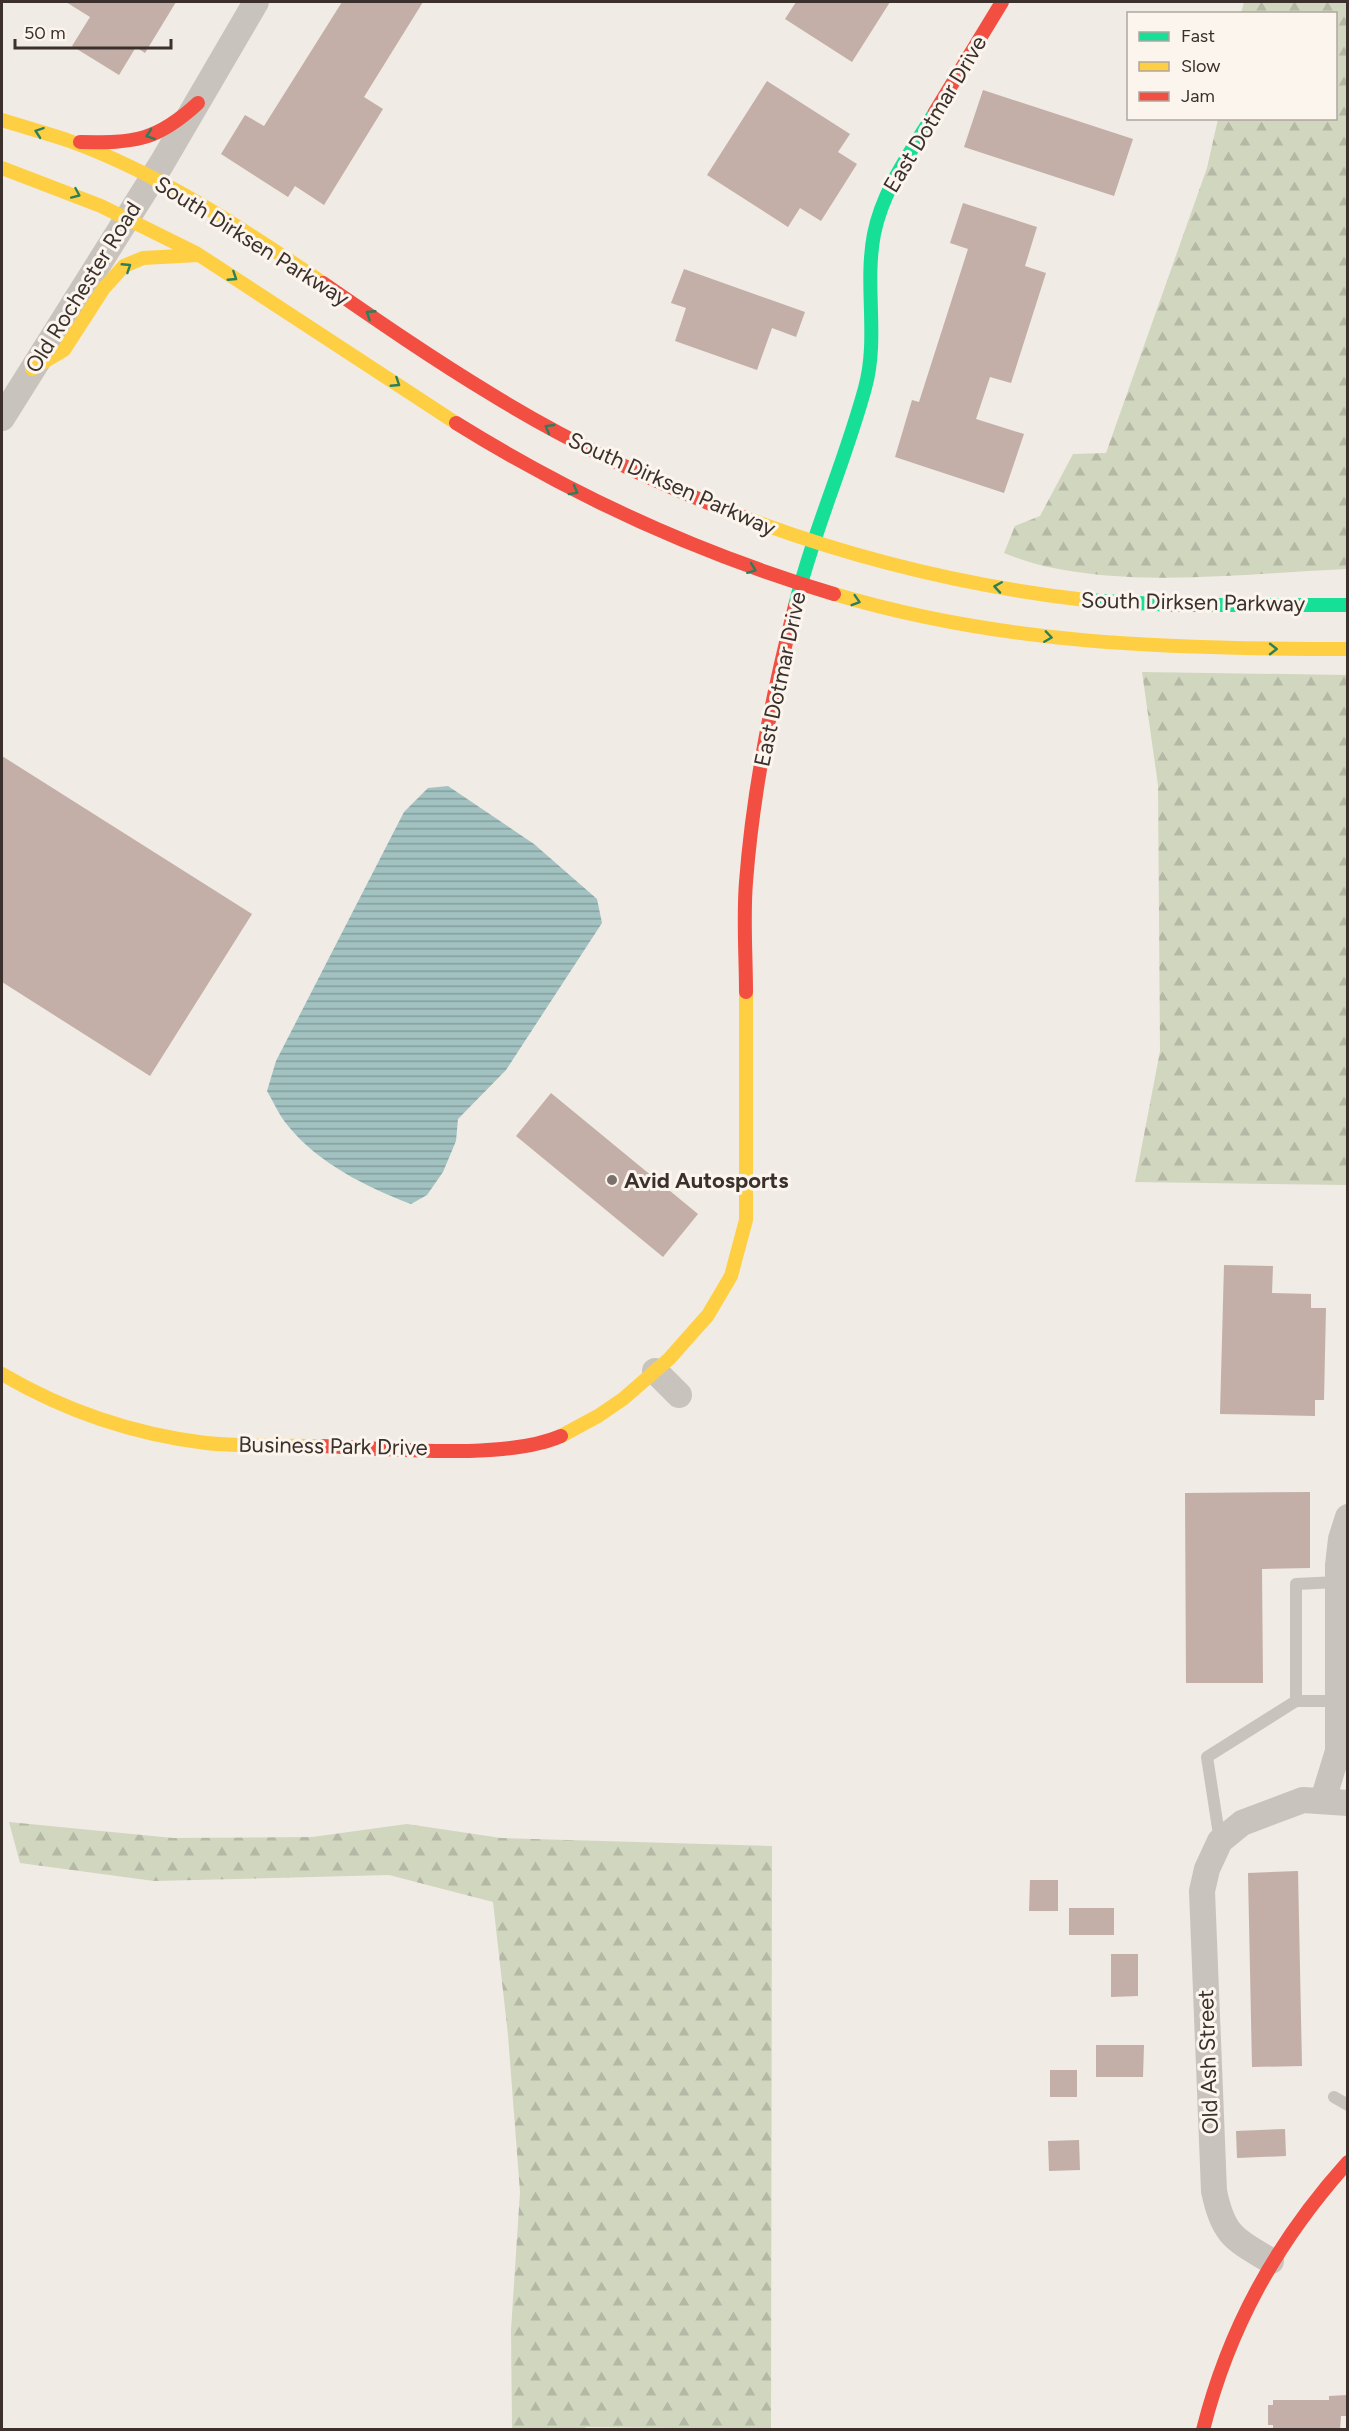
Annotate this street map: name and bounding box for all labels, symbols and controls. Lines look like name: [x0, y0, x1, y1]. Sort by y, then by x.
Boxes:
scale bar: [15, 12, 171, 50]
legend: [1127, 12, 1337, 120]
text: 50 m: [24, 22, 66, 44]
text: Fast: [1181, 25, 1215, 47]
street label: East Dotmar Drive: [878, 31, 992, 197]
text: Slow: [1181, 55, 1220, 77]
text: Jam: [1181, 85, 1215, 107]
one-way arrow: [34, 126, 45, 139]
one-way arrow: [145, 127, 156, 140]
street label: South Dirksen Parkway: [150, 170, 355, 312]
one-way arrow: [70, 187, 81, 199]
street label: Old Rochester Road: [19, 196, 147, 378]
one-way arrow: [121, 263, 132, 274]
one-way arrow: [226, 270, 237, 281]
one-way arrow: [366, 310, 377, 321]
one-way arrow: [390, 376, 400, 388]
one-way arrow: [544, 423, 555, 435]
street label: South Dirksen Parkway: [564, 426, 780, 542]
one-way arrow: [568, 484, 578, 495]
one-way arrow: [746, 562, 757, 574]
one-way arrow: [994, 581, 1004, 594]
street label: South Dirksen Parkway: [1081, 587, 1306, 617]
street label: East Dotmar Drive: [748, 589, 812, 769]
one-way arrow: [850, 594, 861, 606]
one-way arrow: [1043, 631, 1052, 643]
one-way arrow: [1268, 643, 1277, 655]
place label: Avid Autosports: [624, 1167, 788, 1194]
marker: Avid Autosports: [605, 1173, 619, 1187]
street label: Business Park Drive: [238, 1431, 428, 1461]
street label: Old Ash Street: [1192, 1989, 1224, 2135]

